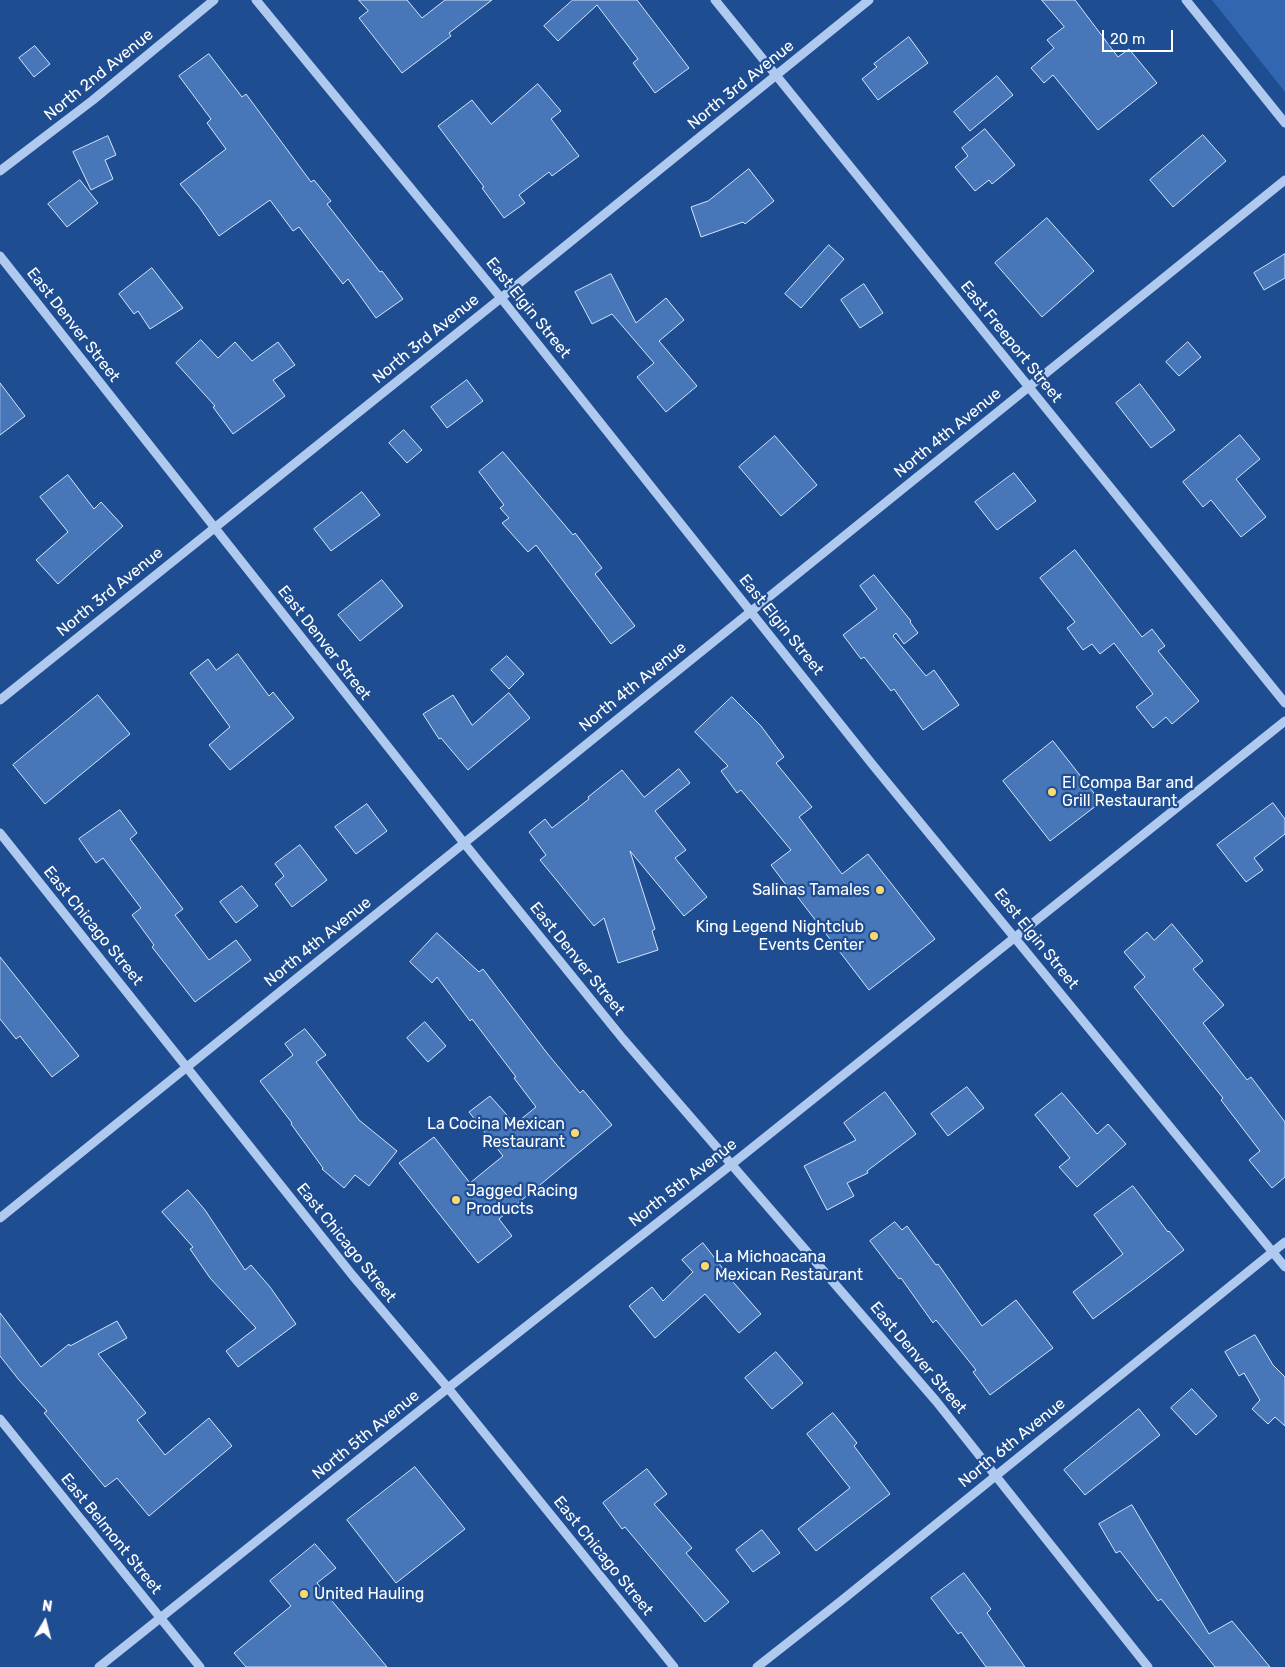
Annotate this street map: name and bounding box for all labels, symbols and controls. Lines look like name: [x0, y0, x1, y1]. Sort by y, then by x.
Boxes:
scale bar: [1105, 20, 1176, 52]
street label: North 2nd Avenue: [41, 25, 157, 125]
text: 20 m: [1110, 30, 1145, 48]
street label: North 3rd Avenue: [684, 36, 798, 134]
street label: East Elgin Street: [482, 254, 574, 362]
street label: East Denver Street: [22, 264, 124, 386]
street label: East Freeport Street: [956, 277, 1066, 407]
street label: North 3rd Avenue: [369, 290, 483, 388]
street label: North 4th Avenue: [891, 384, 1005, 482]
street label: North 3rd Avenue: [53, 543, 167, 641]
street label: East Elgin Street: [735, 571, 827, 679]
street label: East Denver Street: [273, 582, 375, 704]
street label: North 4th Avenue: [576, 638, 690, 736]
place label: El Compa Bar and Grill Restaurant: [1062, 773, 1193, 811]
marker: El Compa Bar and Grill Restaurant: [1046, 786, 1058, 798]
street label: East Chicago Street: [39, 863, 147, 989]
place label: Salinas Tamales: [752, 880, 870, 900]
marker: Salinas Tamales: [874, 884, 886, 896]
street label: East Elgin Street: [990, 885, 1082, 993]
street label: North 4th Avenue: [261, 893, 375, 991]
street label: East Denver Street: [525, 899, 629, 1019]
place label: King Legend Nightclub Events Center: [696, 917, 864, 955]
marker: King Legend Nightclub Events Center: [868, 930, 880, 942]
place label: La Cocina Mexican Restaurant: [427, 1114, 565, 1152]
marker: La Cocina Mexican Restaurant: [569, 1127, 581, 1139]
street label: North 5th Avenue: [625, 1135, 741, 1231]
street label: East Chicago Street: [292, 1180, 400, 1306]
place label: Jagged Racing Products: [466, 1181, 578, 1219]
marker: Jagged Racing Products: [450, 1194, 462, 1206]
place label: La Michoacana Mexican Restaurant: [715, 1247, 863, 1285]
marker: La Michoacana Mexican Restaurant: [699, 1260, 711, 1272]
street label: East Denver Street: [866, 1298, 970, 1418]
street label: North 5th Avenue: [309, 1386, 423, 1484]
street label: North 6th Avenue: [955, 1394, 1069, 1492]
street label: East Belmont Street: [56, 1470, 166, 1598]
street label: East Chicago Street: [549, 1493, 657, 1619]
place label: United Hauling: [314, 1584, 424, 1604]
marker: United Hauling: [298, 1588, 310, 1600]
north arrow: [20, 1597, 70, 1647]
text: N: [41, 1598, 53, 1616]

